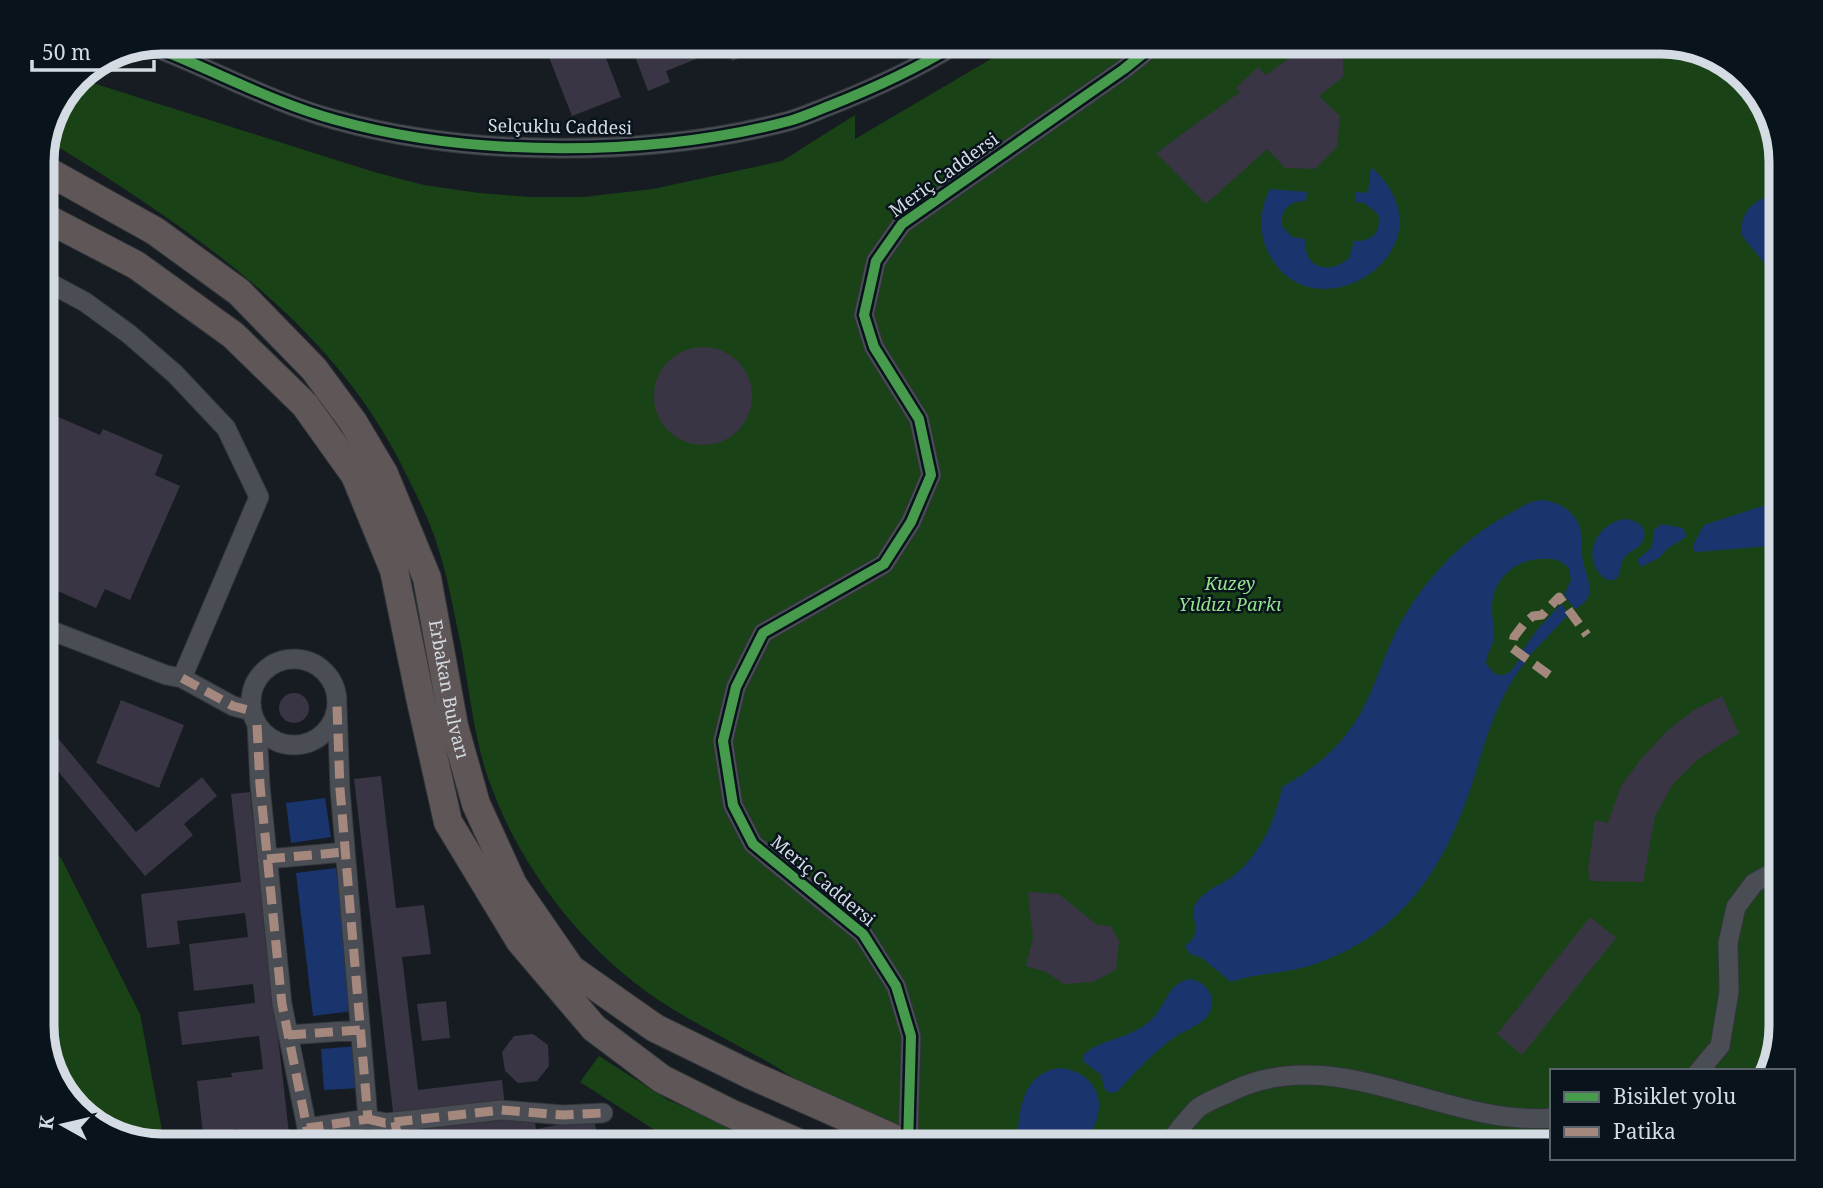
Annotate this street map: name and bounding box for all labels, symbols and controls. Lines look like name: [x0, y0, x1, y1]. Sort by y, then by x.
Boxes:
scale bar: [32, 28, 154, 72]
text: 50 m: [42, 38, 91, 66]
street label: Selçuklu Caddesi: [488, 113, 633, 139]
street label: Meriç Caddersi: [884, 126, 1003, 222]
park label: Kuzey Yıldızı Parkı: [1178, 571, 1282, 616]
street label: Erbakan Bulvarı: [424, 618, 476, 762]
street label: Meriç Caddersi: [766, 829, 881, 931]
legend: [1550, 1069, 1795, 1160]
text: Bisiklet yolu: [1613, 1082, 1736, 1110]
north arrow: [28, 1090, 98, 1160]
text: K: [32, 1114, 60, 1131]
text: Patika: [1613, 1117, 1676, 1145]

